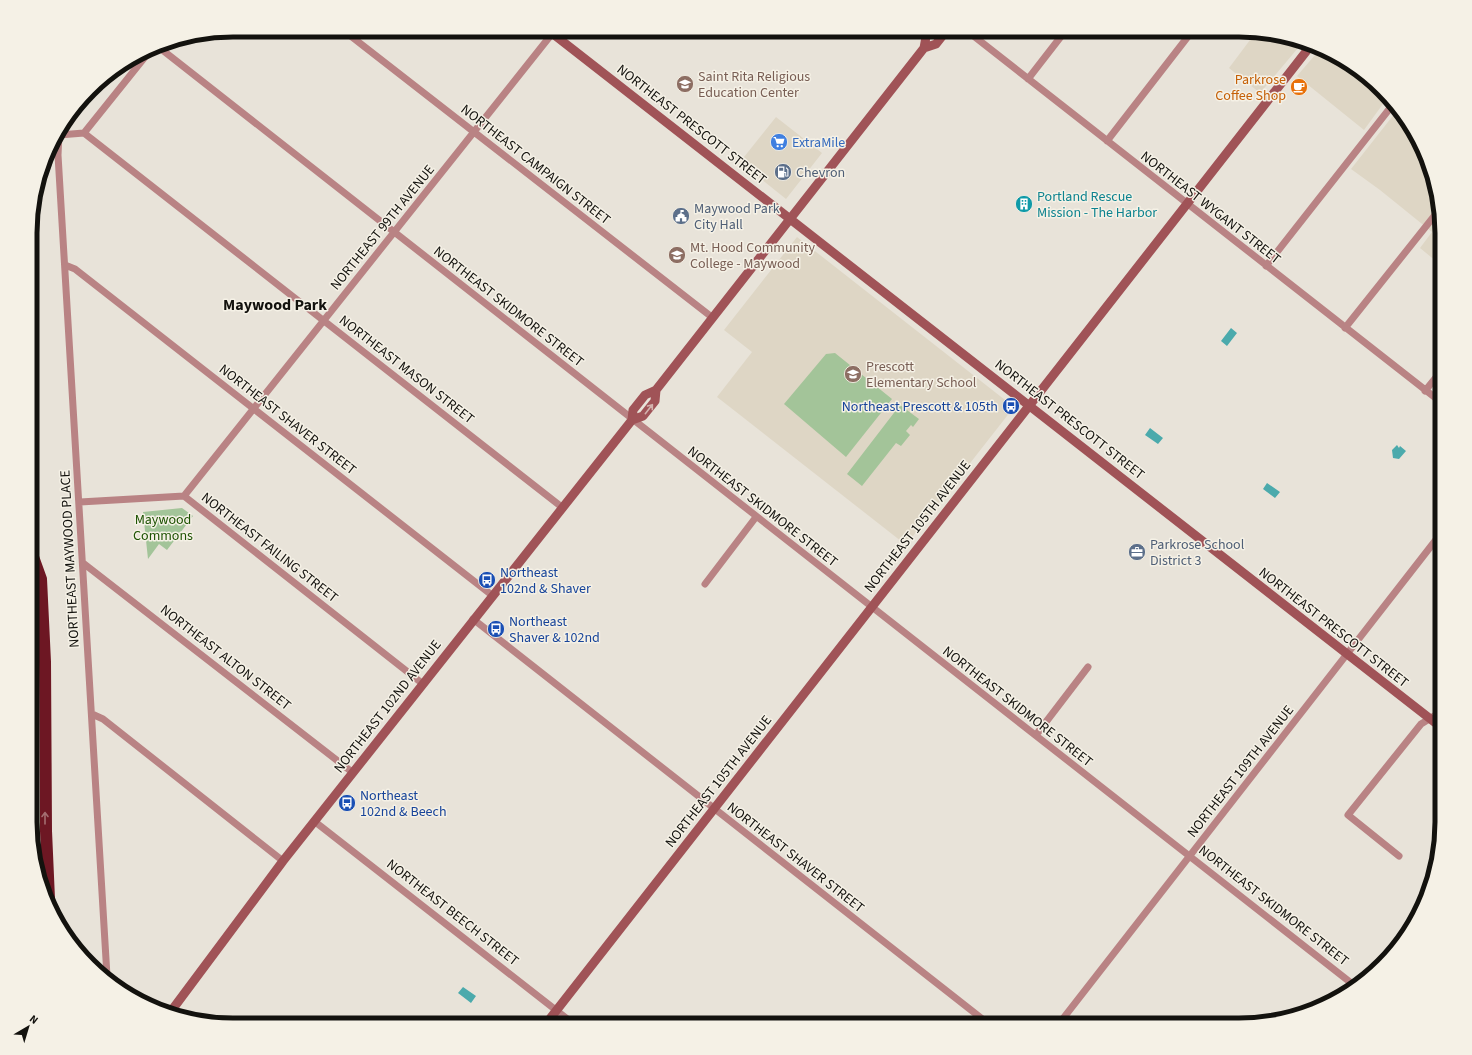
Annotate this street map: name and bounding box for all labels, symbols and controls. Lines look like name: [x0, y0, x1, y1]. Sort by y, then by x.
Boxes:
street label: NORTHEAST PRESCOTT STREET: [612, 60, 771, 190]
place label: Saint Rita Religious Education Center: [698, 67, 810, 103]
place label: Parkrose Coffee Shop: [1215, 70, 1286, 106]
school or university icon: Saint Rita Religious Education Center: [675, 74, 695, 94]
cafe icon: Parkrose Coffee Shop: [1289, 77, 1309, 97]
street label: NORTHEAST CAMPAIGN STREET: [456, 100, 615, 230]
supermarket icon: ExtraMile: [769, 132, 789, 152]
place label: ExtraMile: [792, 133, 845, 153]
street label: NORTHEAST WYGANT STREET: [1136, 147, 1285, 269]
street label: NORTHEAST 99TH AVENUE: [326, 161, 440, 295]
fuel station icon: Chevron: [773, 162, 793, 182]
place label: Chevron: [796, 163, 845, 183]
place label: Portland Rescue Mission - The Harbor: [1037, 187, 1157, 223]
building icon: Portland Rescue Mission - The Harbor: [1014, 194, 1034, 214]
place label: Maywood Park City Hall: [694, 199, 780, 235]
public building icon: Maywood Park City Hall: [671, 206, 691, 226]
place label: Mt. Hood Community College - Maywood: [690, 238, 815, 274]
street label: NORTHEAST SKIDMORE STREET: [429, 242, 588, 372]
school or university icon: Mt. Hood Community College - Maywood: [667, 245, 687, 265]
district label: Maywood Park: [223, 294, 327, 316]
street label: NORTHEAST MASON STREET: [335, 311, 479, 429]
street label: NORTHEAST PRESCOTT STREET: [990, 355, 1149, 485]
place label: Prescott Elementary School: [866, 357, 977, 393]
street label: NORTHEAST SHAVER STREET: [214, 360, 361, 480]
school or university icon: Prescott Elementary School: [843, 364, 863, 384]
bus stop icon: Northeast Prescott & 105th: [1001, 396, 1021, 416]
place label: Northeast Prescott & 105th: [842, 397, 998, 417]
one-way arrow: [645, 403, 654, 414]
street label: NORTHEAST SKIDMORE STREET: [683, 442, 842, 572]
street label: NORTHEAST 105TH AVENUE: [860, 456, 976, 597]
street label: NORTHEAST MAYWOOD PLACE: [55, 470, 85, 648]
street label: NORTHEAST FAILING STREET: [197, 488, 342, 608]
park label: Maywood Commons: [133, 510, 193, 546]
place label: Parkrose School District 3: [1150, 535, 1245, 571]
office icon: Parkrose School District 3: [1127, 542, 1147, 562]
place label: Northeast 102nd & Shaver: [500, 563, 591, 599]
street label: NORTHEAST PRESCOTT STREET: [1254, 563, 1413, 693]
bus stop icon: Northeast 102nd & Shaver: [477, 570, 497, 590]
street label: NORTHEAST ALTON STREET: [156, 600, 295, 716]
place label: Northeast Shaver & 102nd: [509, 612, 600, 648]
bus stop icon: Northeast Shaver & 102nd: [486, 619, 506, 639]
street label: NORTHEAST 102ND AVENUE: [329, 636, 446, 777]
street label: NORTHEAST SKIDMORE STREET: [938, 642, 1097, 772]
street label: NORTHEAST 109TH AVENUE: [1183, 701, 1299, 842]
street label: NORTHEAST 105TH AVENUE: [661, 711, 777, 852]
place label: Northeast 102nd & Beech: [360, 786, 447, 822]
bus stop icon: Northeast 102nd & Beech: [337, 793, 357, 813]
street label: NORTHEAST SHAVER STREET: [722, 798, 869, 918]
one-way arrow: [42, 812, 49, 825]
street label: NORTHEAST SKIDMORE STREET: [1194, 841, 1353, 971]
street label: NORTHEAST BEECH STREET: [382, 855, 523, 971]
north arrow: [8, 1007, 48, 1047]
text: N: [26, 1011, 41, 1028]

